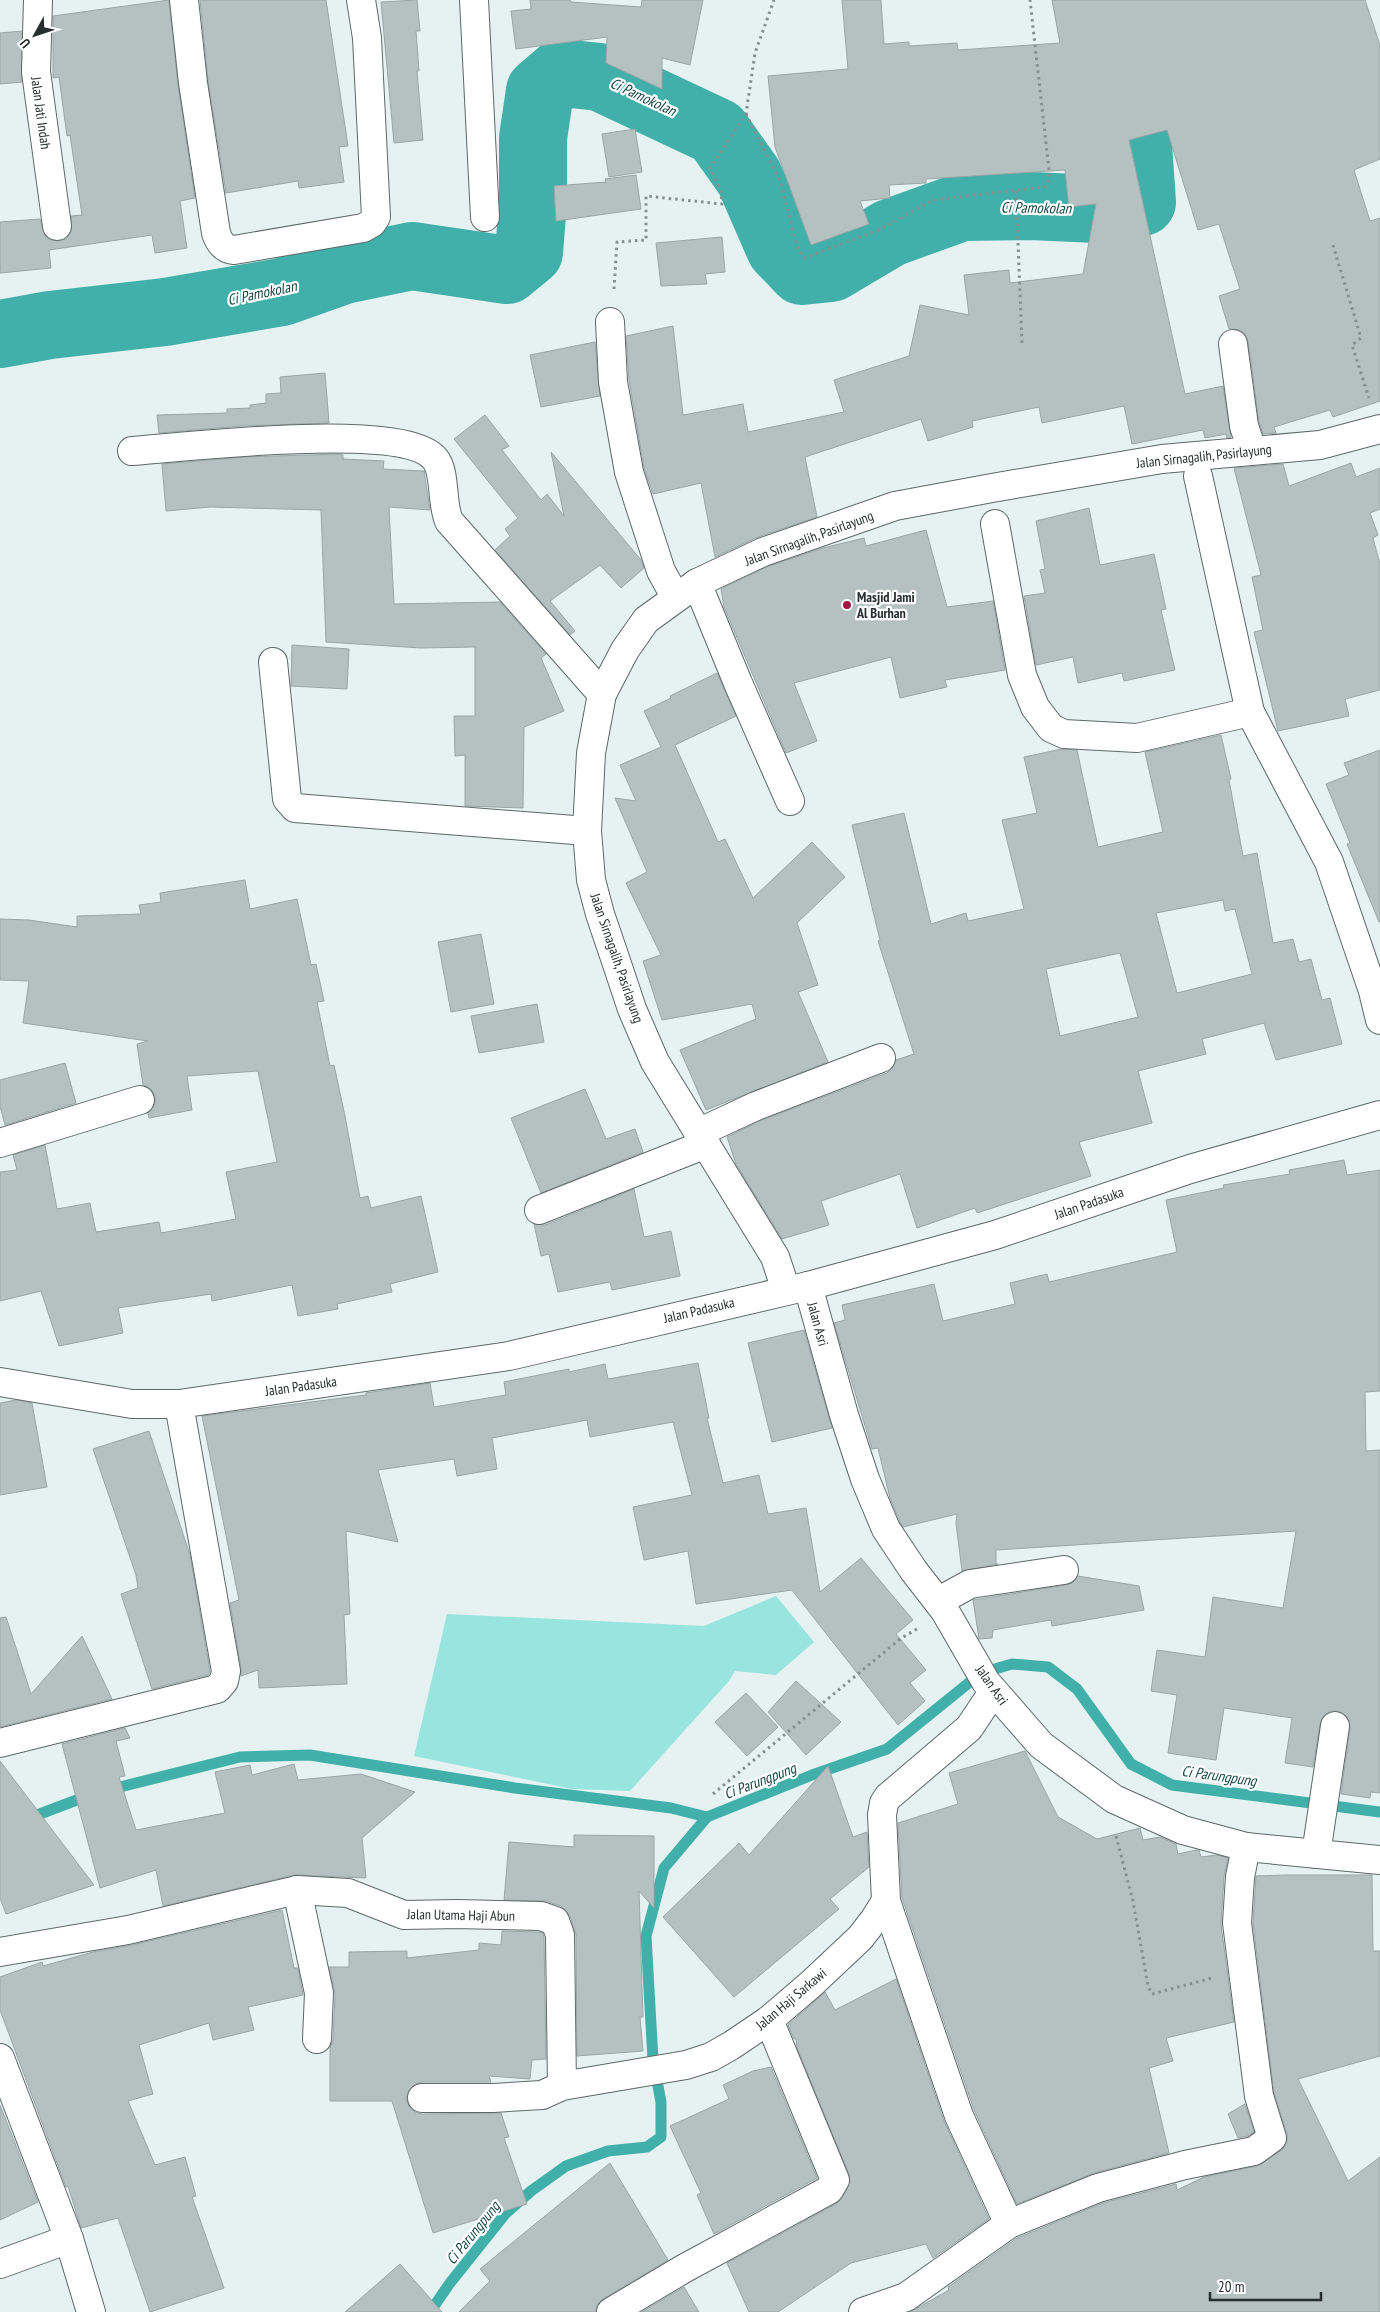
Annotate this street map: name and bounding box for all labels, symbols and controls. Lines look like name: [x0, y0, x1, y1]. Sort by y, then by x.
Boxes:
north arrow: [10, 10, 60, 60]
text: U: [16, 35, 34, 52]
water label: Ci Pamokolan: [607, 73, 680, 121]
street label: Jalan Jati Indah: [27, 75, 55, 150]
water label: Ci Pamokolan: [1001, 197, 1073, 218]
water label: Ci Pamokolan: [226, 276, 300, 309]
street label: Jalan Sirnagalih, Pasirlayung: [1135, 440, 1272, 472]
street label: Jalan Sirnagalih, Pasirlayung: [741, 506, 876, 570]
place label: Masjid Jami Al Burhan: [856, 588, 915, 622]
marker: Masjid Jami Al Burhan: [841, 599, 853, 611]
street label: Jalan Sirnagalih, Pasirlayung: [586, 890, 648, 1025]
street label: Jalan Padasuka: [1051, 1183, 1126, 1224]
street label: Jalan Padasuka: [661, 1293, 736, 1327]
street label: Jalan Asri: [803, 1299, 832, 1348]
street label: Jalan Padasuka: [263, 1372, 338, 1400]
street label: Jalan Asri: [971, 1661, 1012, 1709]
water label: Ci Parungpung: [721, 1758, 800, 1803]
water label: Ci Parungpung: [1180, 1761, 1259, 1790]
street label: Jalan Utama Haji Abun: [406, 1905, 515, 1925]
street label: Jalan Haji Sarkawi: [751, 1964, 830, 2034]
water label: Ci Parungpung: [441, 2196, 505, 2268]
scale bar: [1210, 2270, 1321, 2302]
text: 20 m: [1218, 2277, 1244, 2296]

